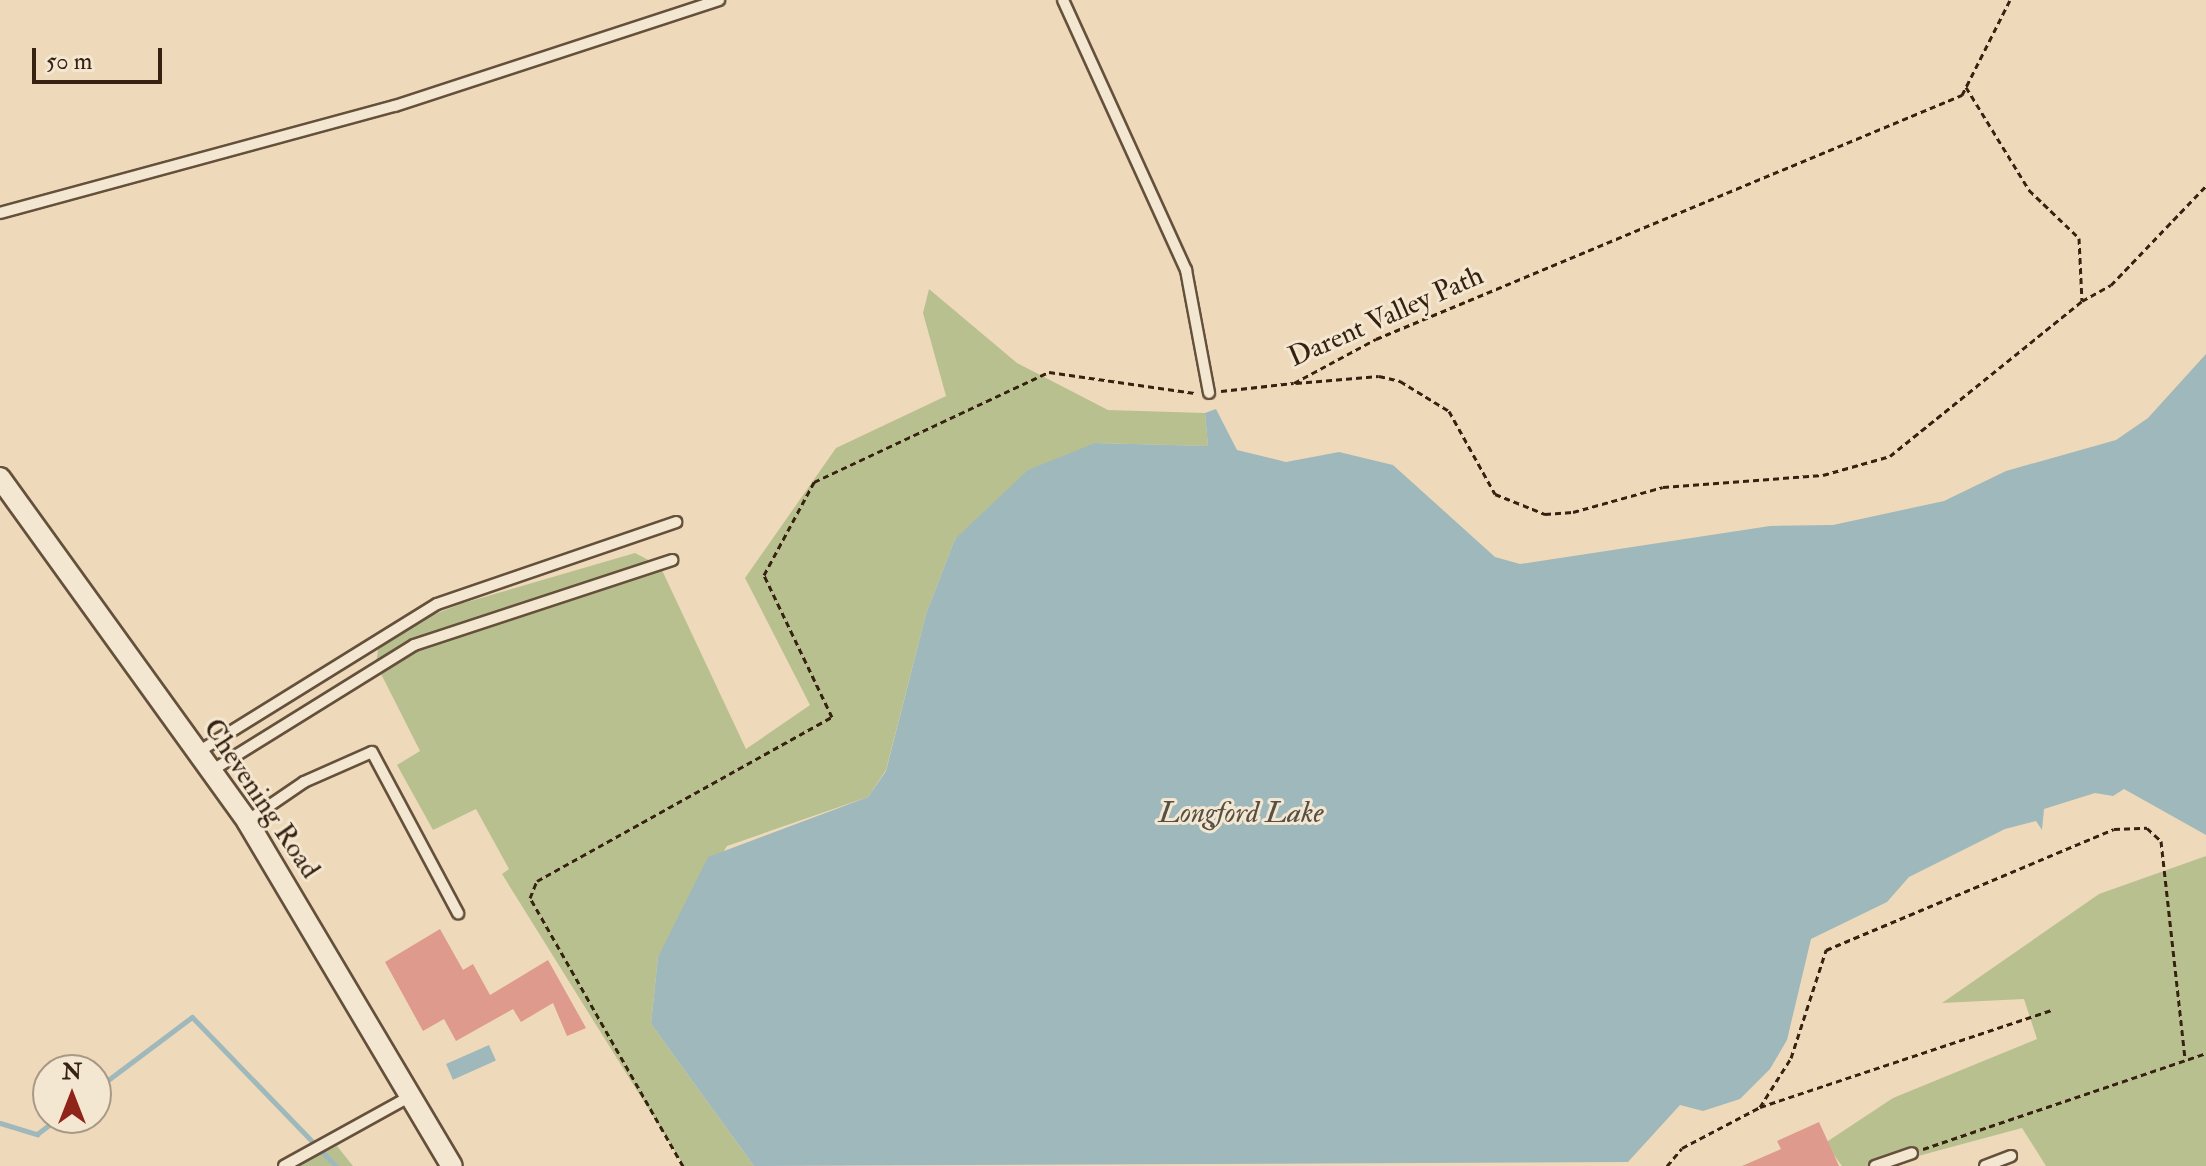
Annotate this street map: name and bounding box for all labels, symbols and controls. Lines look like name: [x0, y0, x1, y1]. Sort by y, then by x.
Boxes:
scale bar: [36, 32, 166, 82]
text: 50 m: [46, 46, 92, 77]
street label: Darent Valley Path: [1283, 259, 1489, 375]
street label: Chevening Road: [195, 713, 327, 885]
water label: Longford Lake: [1158, 795, 1324, 831]
north arrow: [32, 1054, 112, 1134]
text: N: [62, 1058, 82, 1086]

